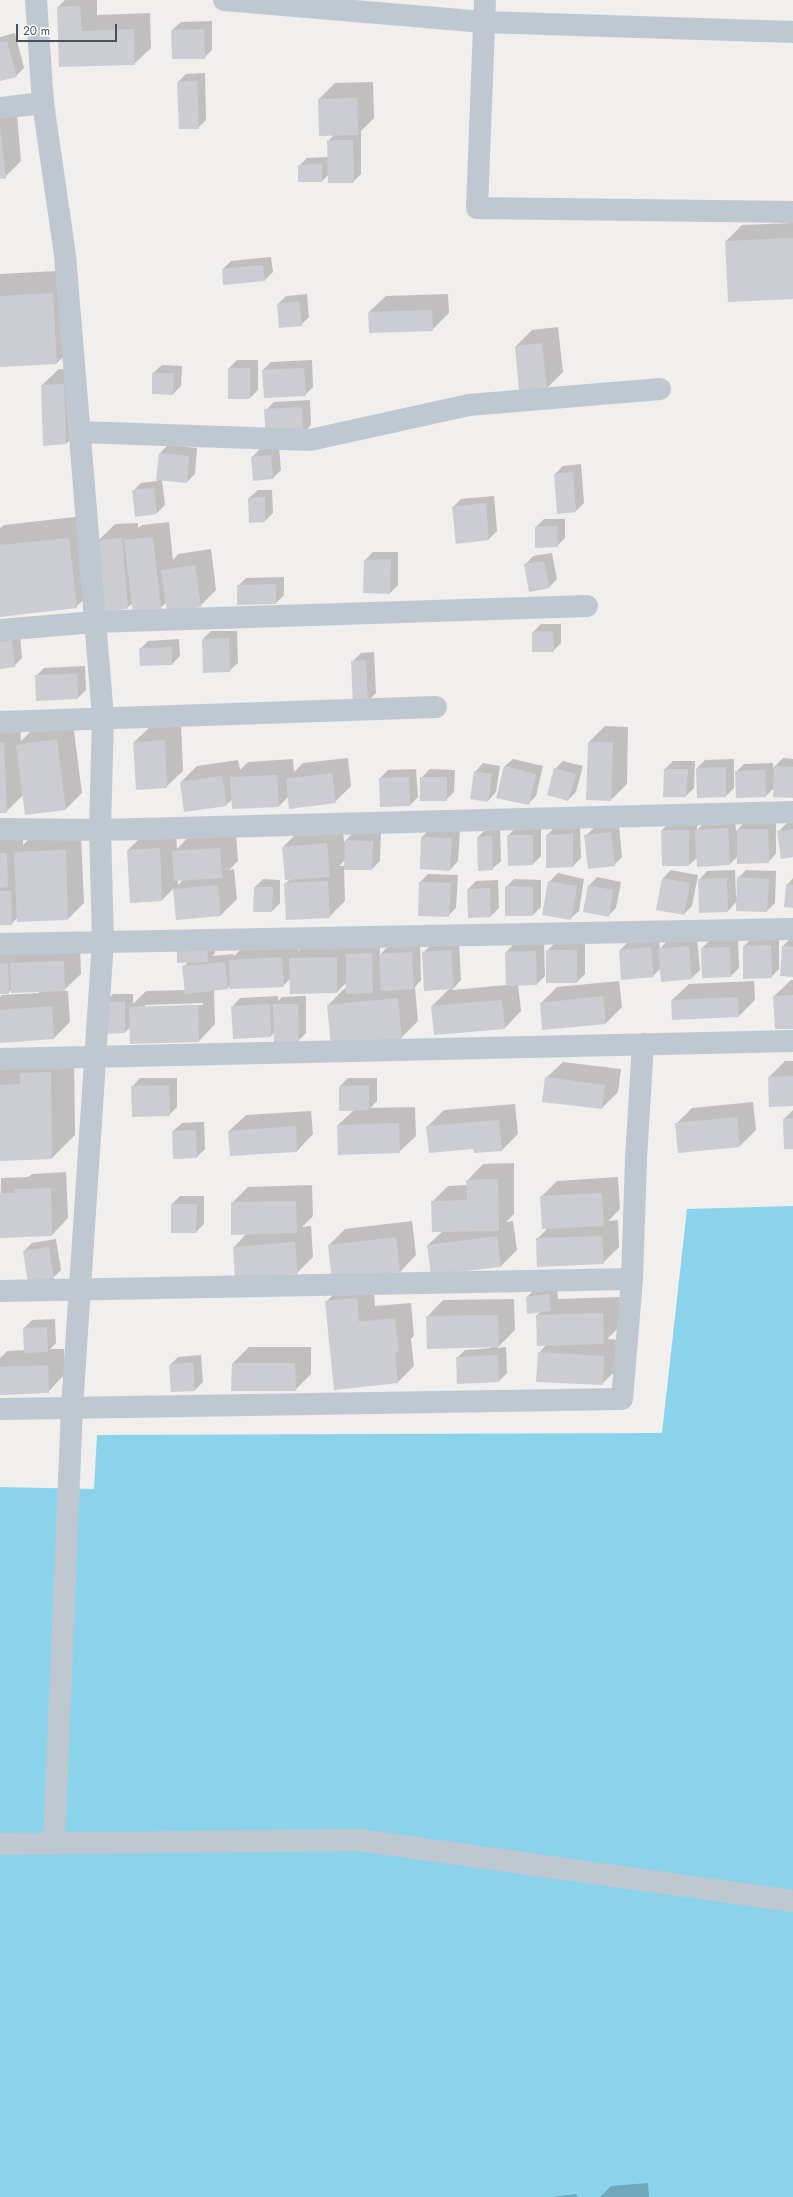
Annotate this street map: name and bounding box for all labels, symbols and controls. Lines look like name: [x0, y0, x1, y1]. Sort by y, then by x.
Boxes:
scale bar: [18, 16, 119, 42]
text: 20 m: [23, 22, 50, 40]

